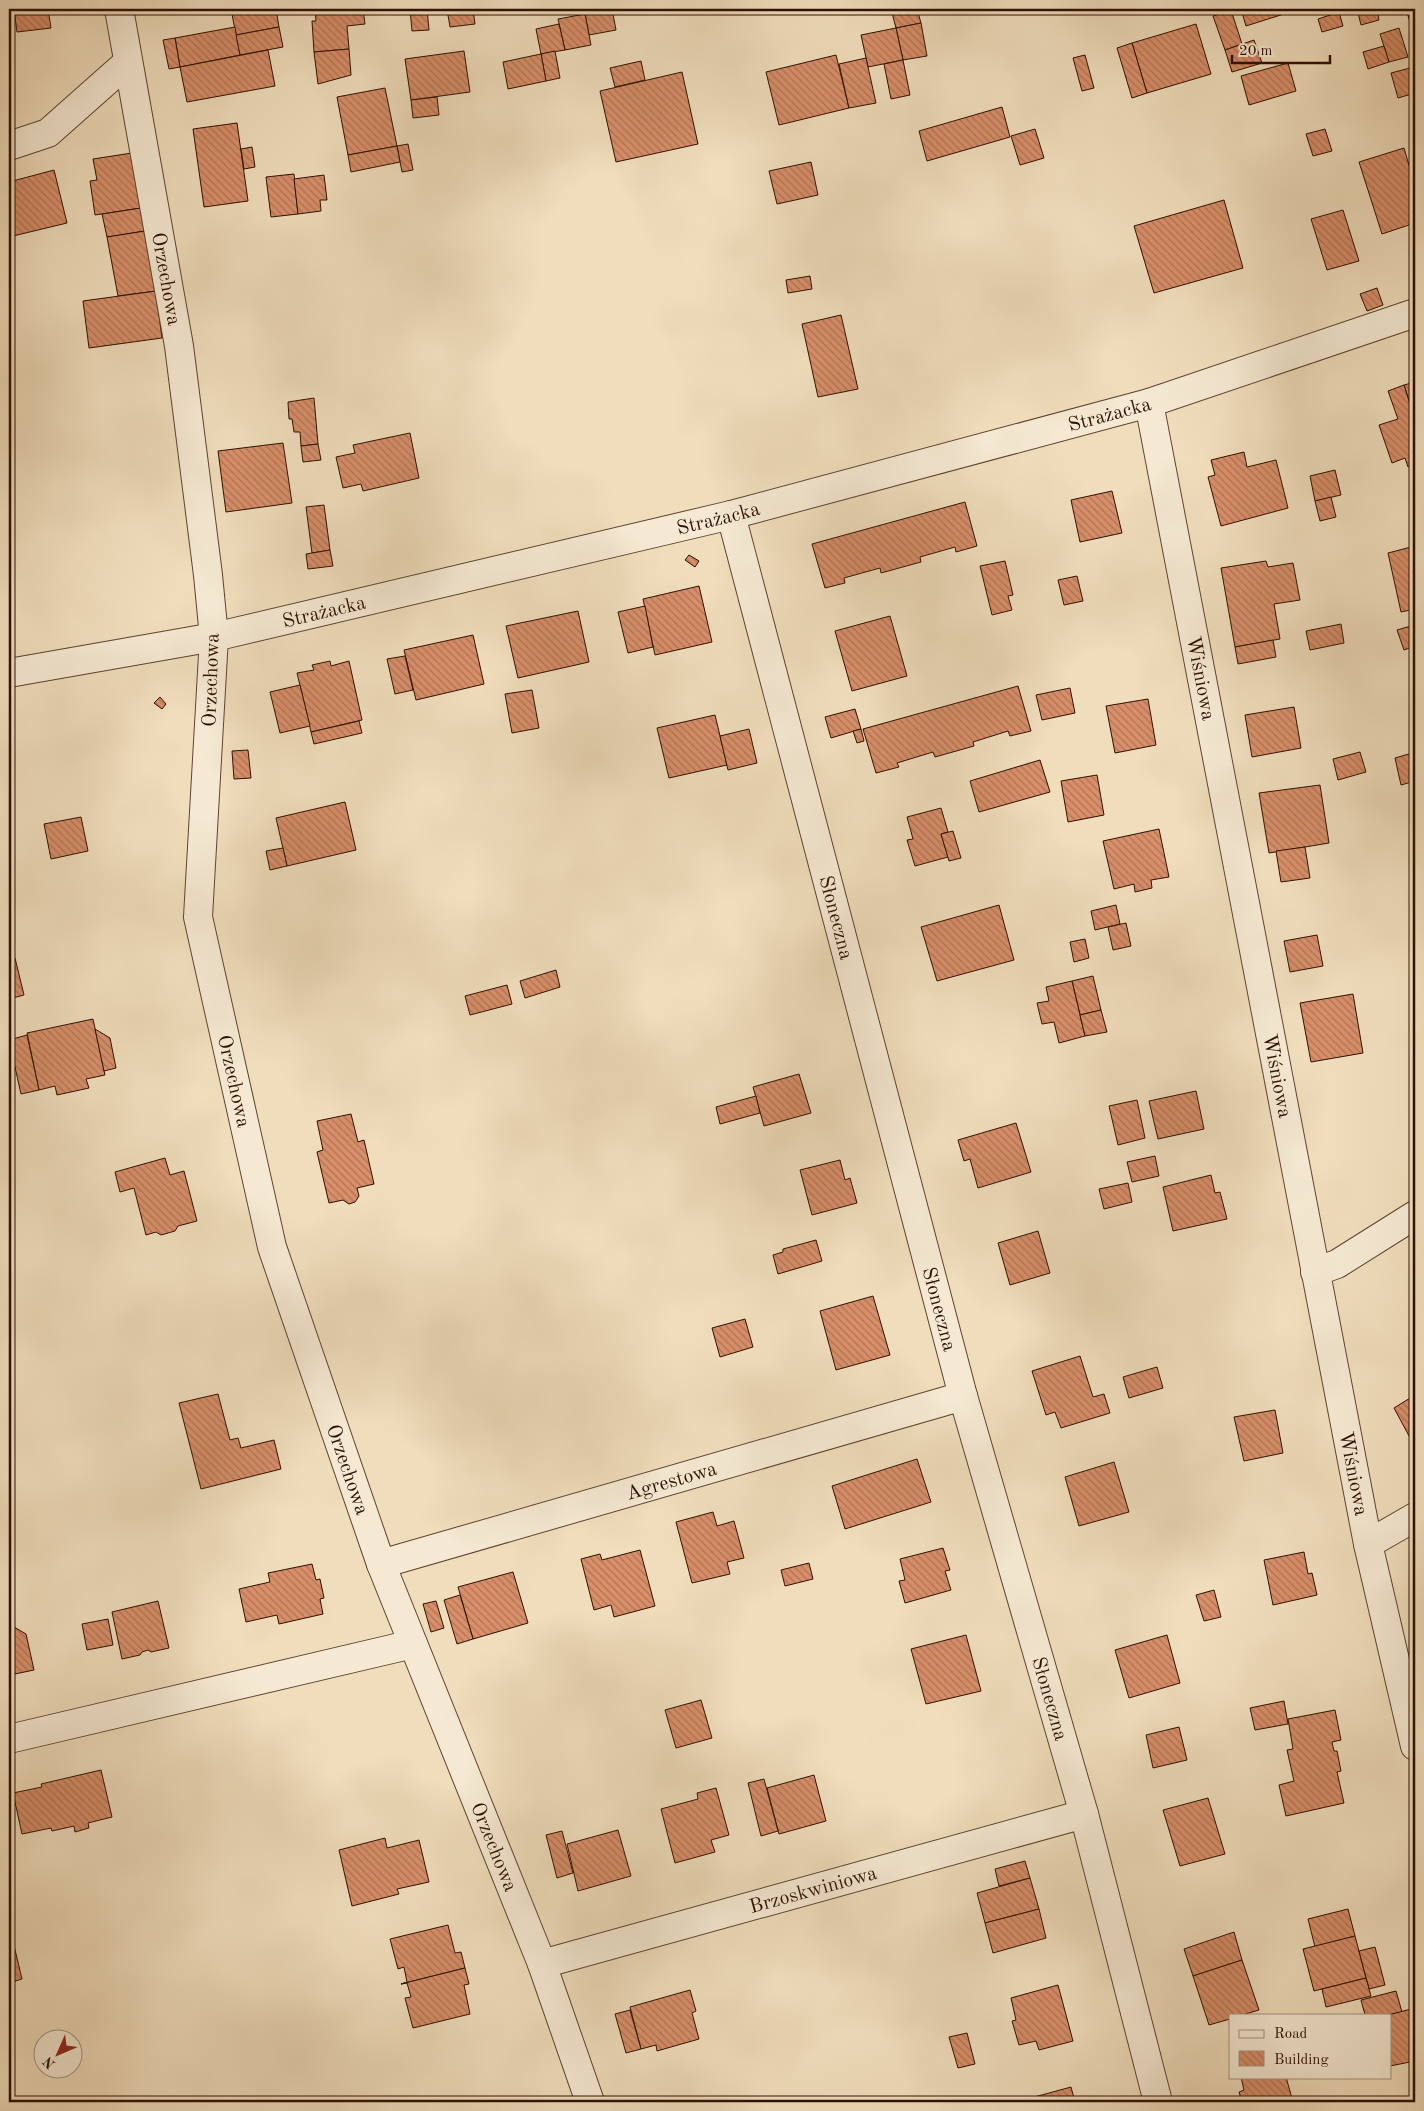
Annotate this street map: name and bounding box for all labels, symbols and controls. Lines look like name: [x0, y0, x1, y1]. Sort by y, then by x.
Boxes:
scale bar: [1232, 32, 1329, 64]
text: 20 m: [1239, 44, 1273, 59]
street label: Orzechowa: [147, 231, 183, 327]
street label: Strażacka: [1066, 395, 1154, 436]
street label: Strażacka: [675, 500, 762, 540]
street label: Strażacka: [281, 593, 368, 633]
street label: Orzechowa: [200, 633, 224, 727]
street label: Wiśniowa: [1182, 635, 1218, 722]
street label: Słoneczna: [814, 874, 856, 962]
street label: Wiśniowa: [1258, 1032, 1294, 1120]
street label: Orzechowa: [213, 1033, 253, 1130]
street label: Słoneczna: [918, 1265, 959, 1354]
street label: Orzechowa: [322, 1422, 371, 1518]
street label: Wiśniowa: [1335, 1430, 1370, 1518]
street label: Agrestowa: [624, 1460, 720, 1505]
street label: Słoneczna: [1027, 1655, 1070, 1743]
street label: Orzechowa: [466, 1800, 520, 1895]
street label: Brzoskwiniowa: [747, 1864, 879, 1918]
legend: [1229, 2014, 1392, 2078]
text: Road: [1274, 2027, 1308, 2042]
north arrow: [32, 2028, 82, 2078]
text: Building: [1274, 2053, 1329, 2068]
text: N: [41, 2054, 58, 2071]

